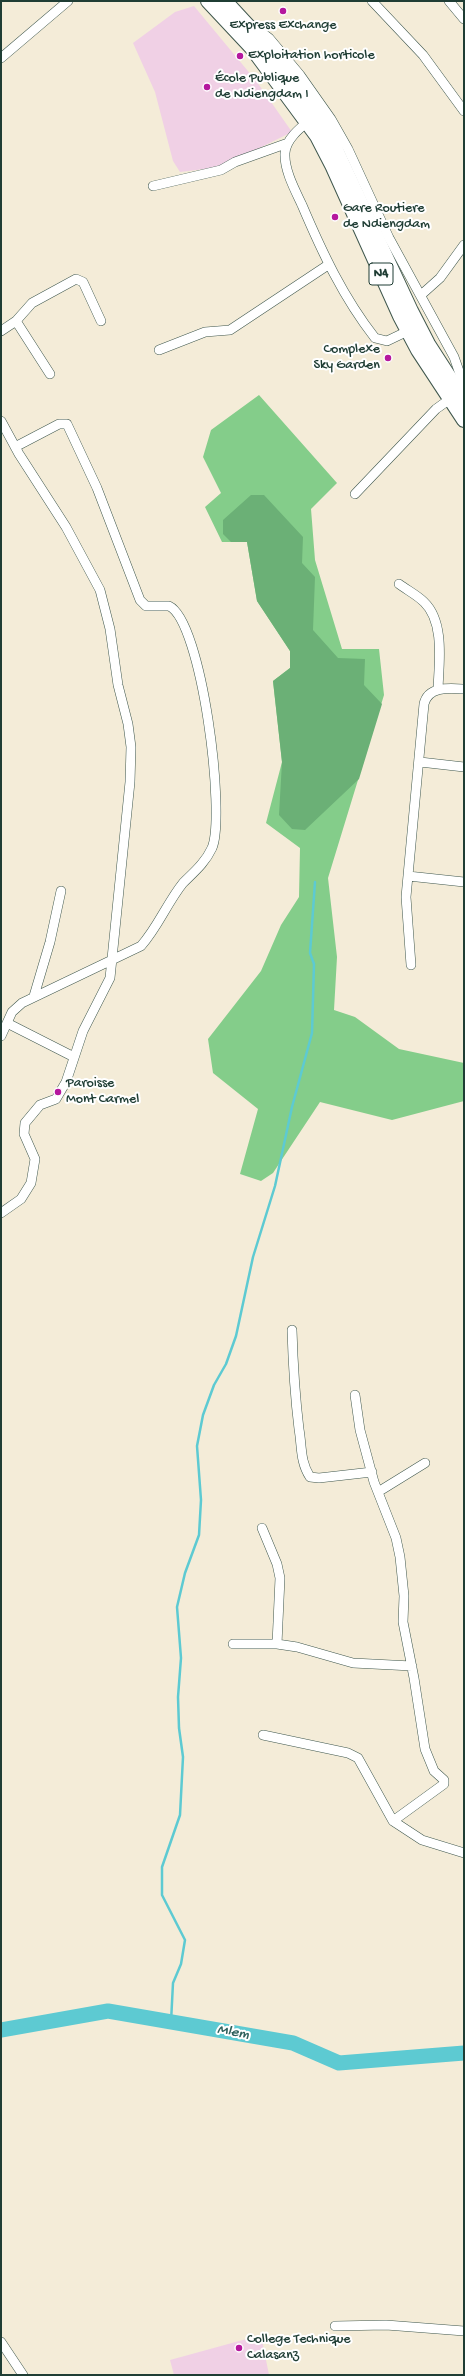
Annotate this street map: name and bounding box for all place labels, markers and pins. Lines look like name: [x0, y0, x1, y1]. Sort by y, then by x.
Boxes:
marker: Express Exchange: [278, 6, 288, 16]
place label: Express Exchange: [230, 18, 336, 34]
place label: Exploitation horticole: [248, 48, 375, 64]
marker: Exploitation horticole: [235, 51, 245, 61]
place label: École Publique de Ndiengdam I: [215, 71, 309, 104]
marker: École Publique de Ndiengdam I: [202, 82, 212, 92]
place label: Gare Routiere de Ndiengdam: [343, 201, 430, 234]
marker: Gare Routiere de Ndiengdam: [330, 212, 340, 222]
place label: Complexe Sky Garden: [313, 342, 380, 374]
marker: Complexe Sky Garden: [383, 353, 393, 363]
place label: Paroisse Mont Carmel: [66, 1076, 139, 1108]
marker: Paroisse Mont Carmel: [53, 1087, 63, 1097]
place label: College Technique Calasanz: [247, 2332, 350, 2364]
marker: College Technique Calasanz: [234, 2343, 244, 2353]

